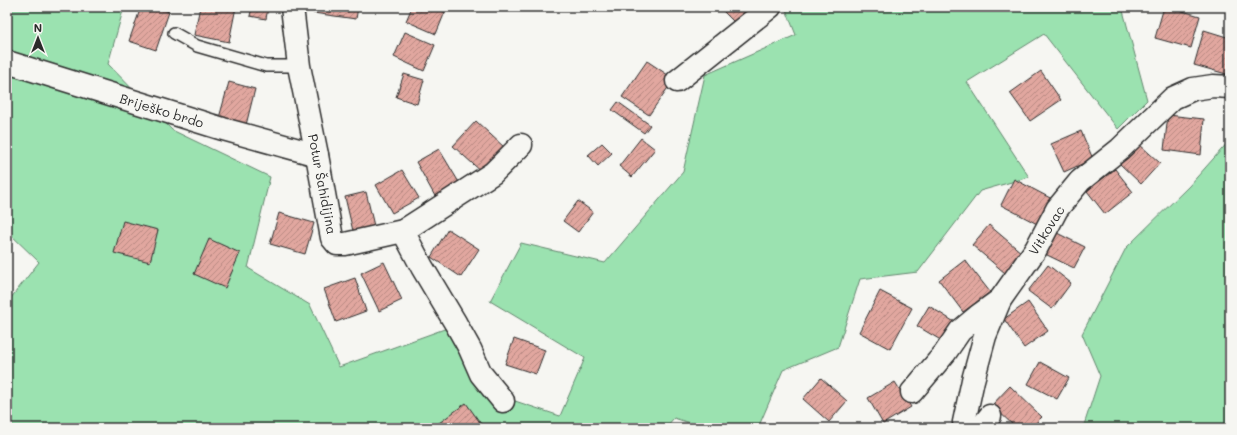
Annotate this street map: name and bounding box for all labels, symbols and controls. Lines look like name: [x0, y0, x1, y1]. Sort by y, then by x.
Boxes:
north arrow: [18, 18, 58, 58]
text: N: [34, 20, 42, 35]
street label: Briješko brdo: [118, 89, 206, 131]
street label: Potur Šahidijina: [305, 132, 341, 236]
street label: Vitkovac: [1024, 202, 1068, 258]

